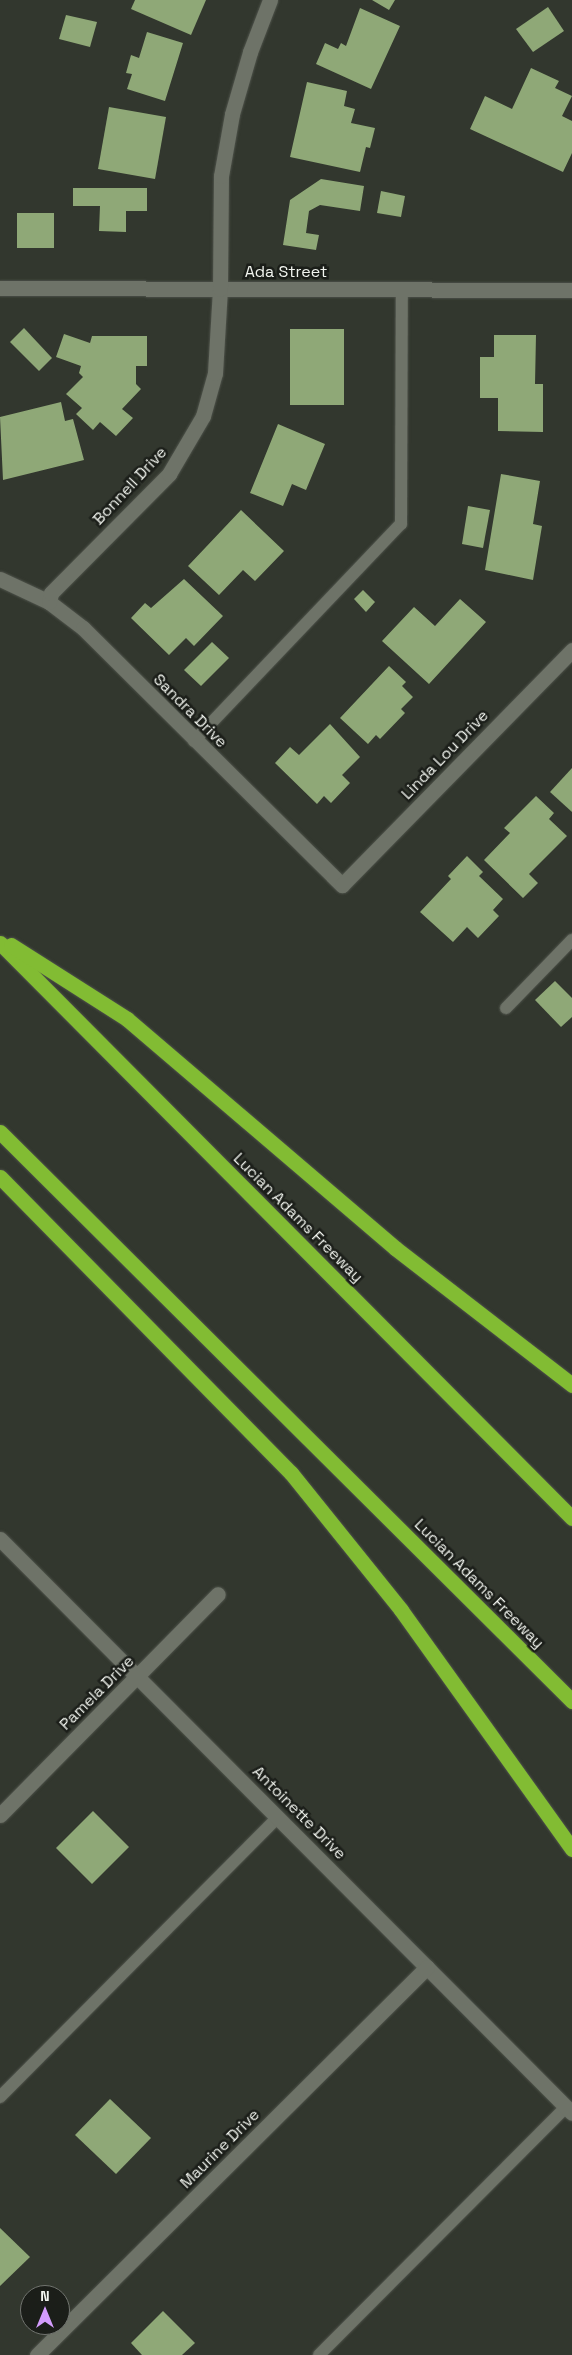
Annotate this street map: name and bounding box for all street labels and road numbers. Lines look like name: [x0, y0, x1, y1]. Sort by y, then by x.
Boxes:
street label: Ada Street: [245, 262, 327, 282]
street label: Bonnell Drive: [89, 443, 171, 529]
street label: Sandra Drive: [149, 670, 231, 752]
street label: Linda Lou Drive: [397, 706, 493, 804]
street label: Lucian Adams Freeway: [229, 1149, 367, 1287]
street label: Lucian Adams Freeway: [410, 1515, 548, 1653]
street label: Pamela Drive: [56, 1652, 138, 1734]
street label: Antoinette Drive: [248, 1762, 350, 1864]
street label: Maurine Drive: [176, 2105, 264, 2193]

